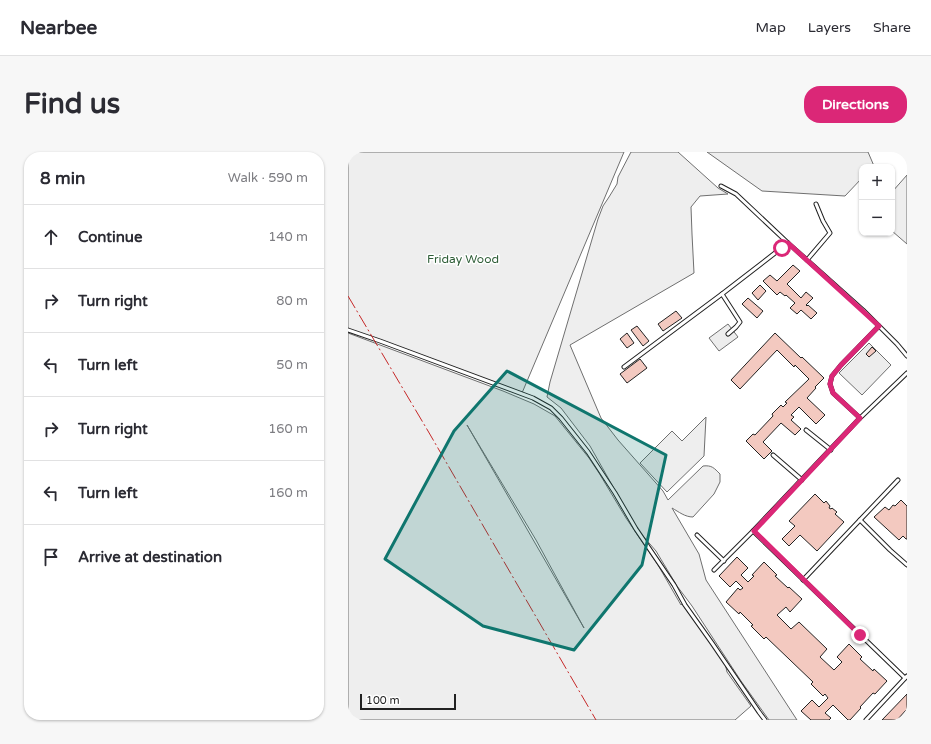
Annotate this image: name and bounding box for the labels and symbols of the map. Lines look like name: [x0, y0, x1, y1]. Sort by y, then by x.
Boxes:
route start: [773, 239, 791, 257]
park label: Friday Wood: [427, 252, 499, 266]
route end: [851, 626, 869, 644]
scale bar: [360, 692, 456, 711]

